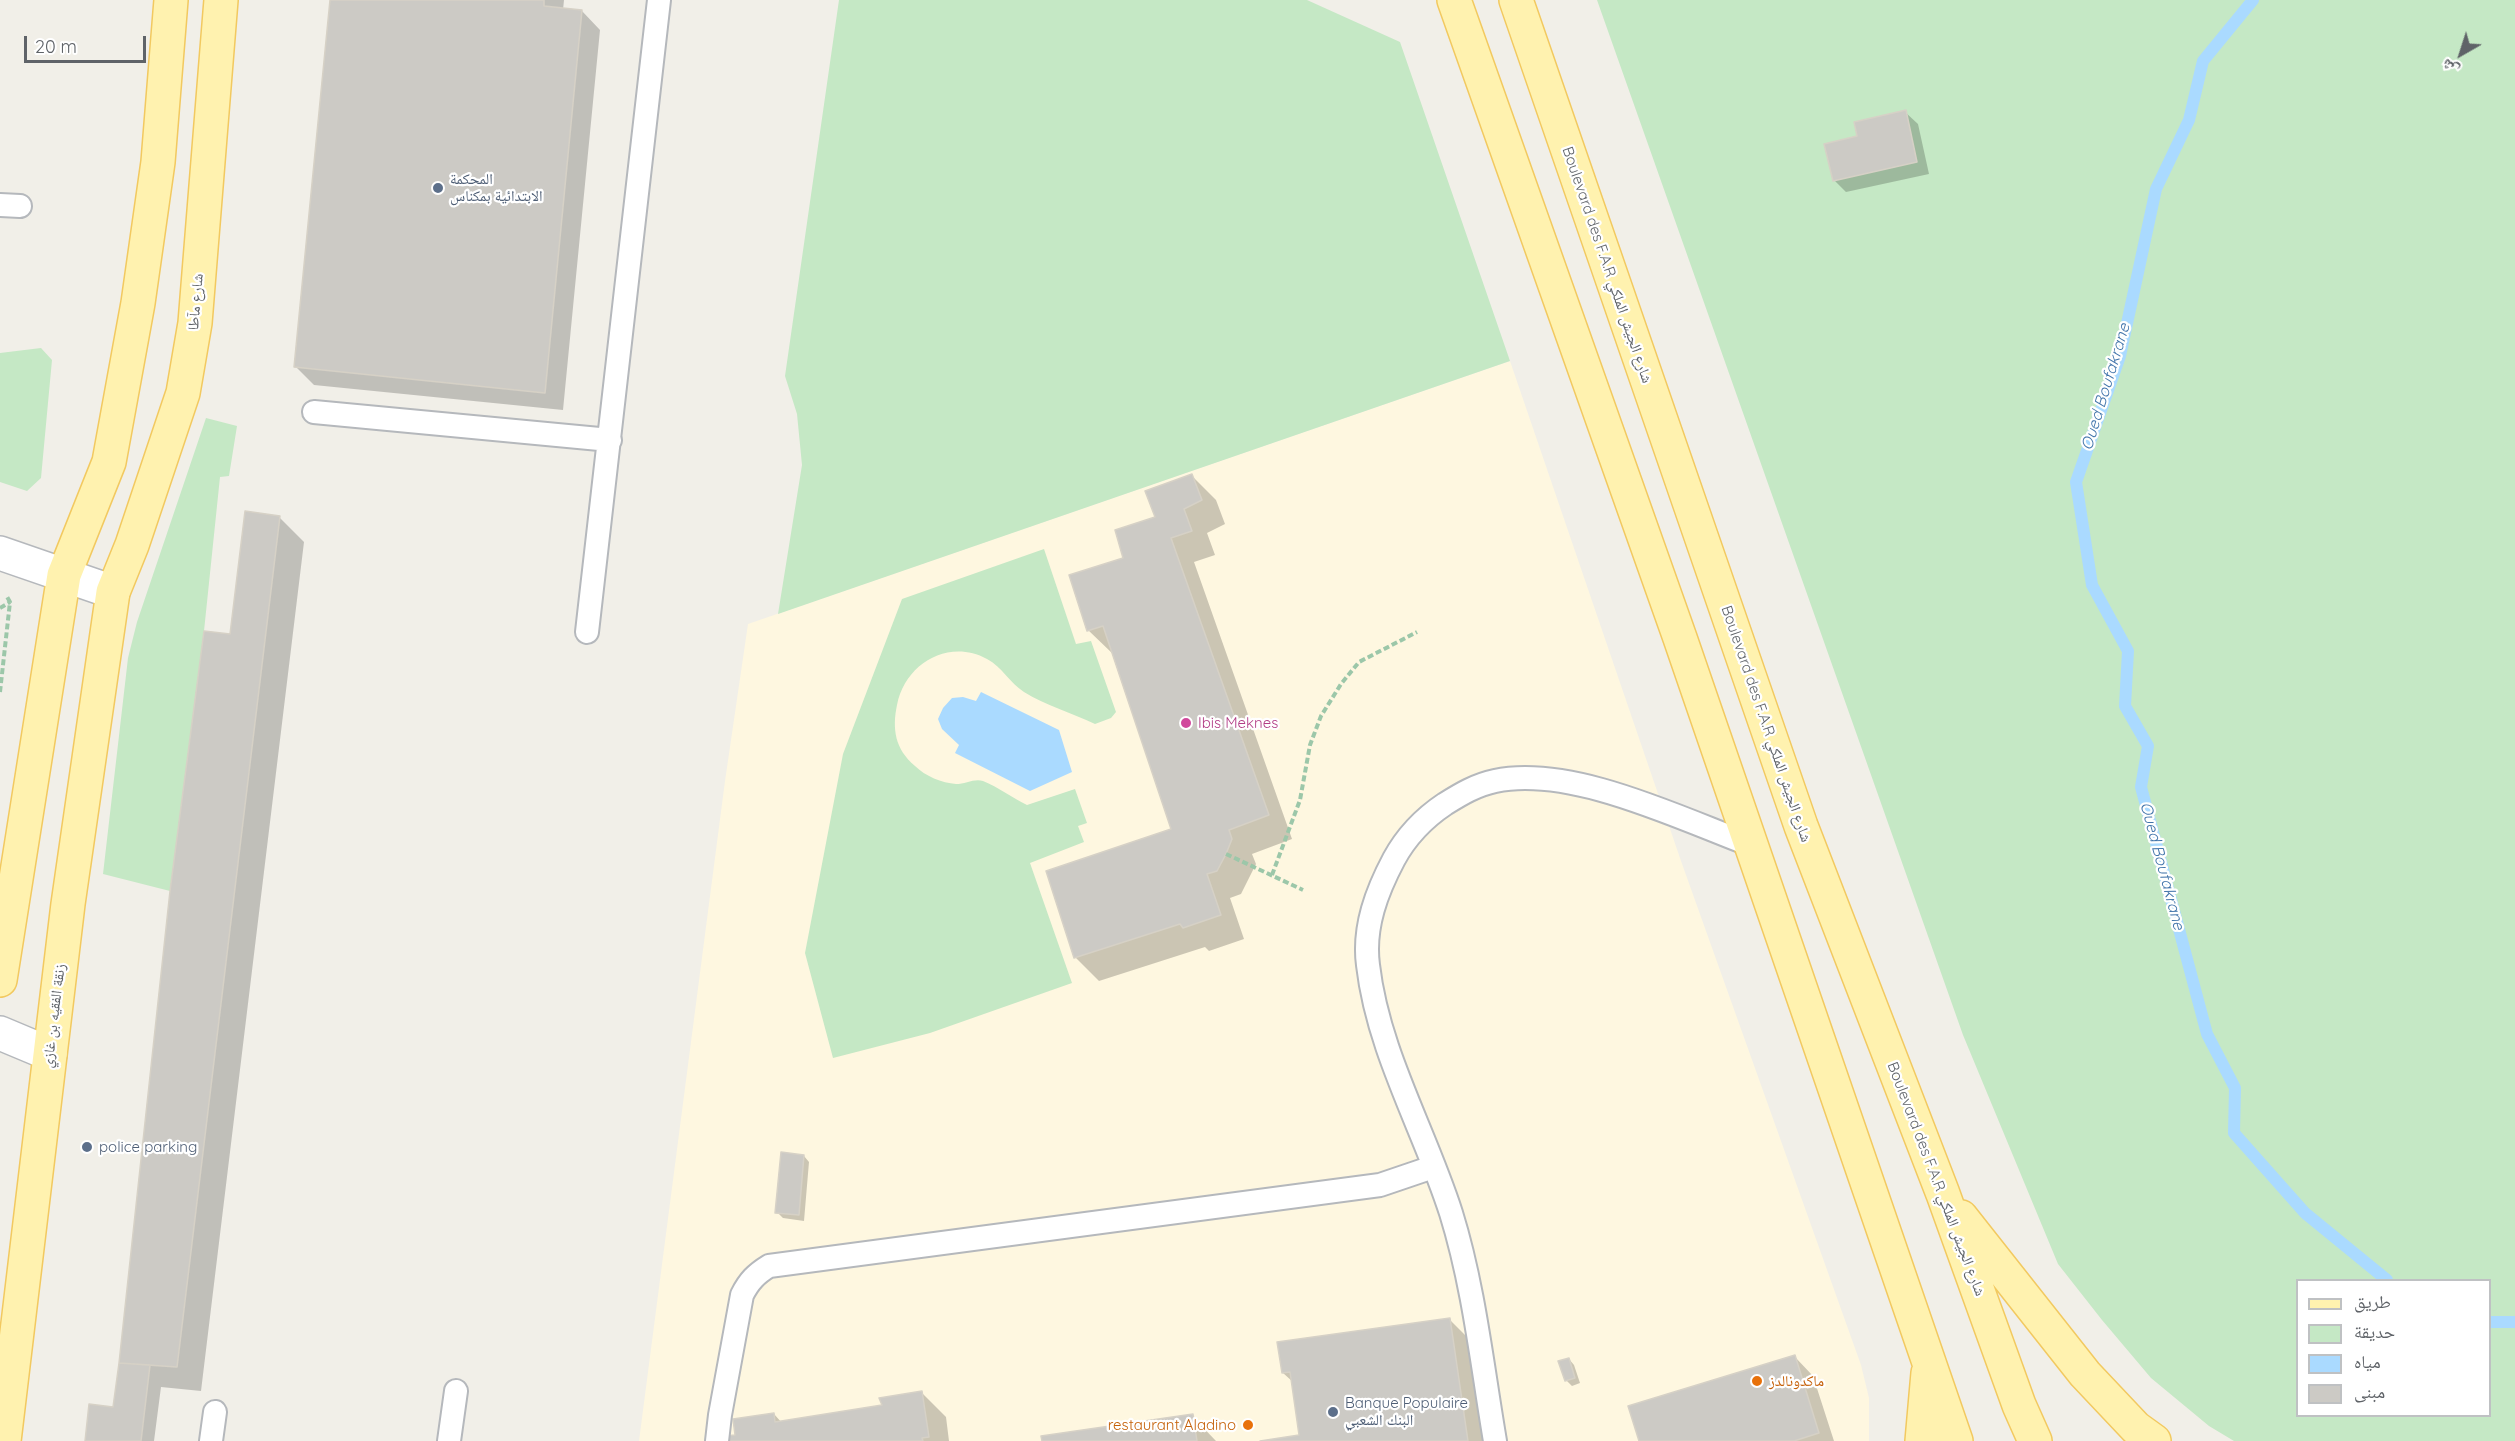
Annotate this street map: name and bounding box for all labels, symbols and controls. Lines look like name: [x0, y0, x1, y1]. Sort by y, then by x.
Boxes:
scale bar: [27, 24, 148, 62]
north arrow: [2431, 24, 2491, 84]
text: 20 m: [35, 35, 77, 58]
text: ش: [2437, 55, 2463, 81]
street label: Boulevard des F.A.R شارع الجيش الملكي: [1558, 144, 1656, 386]
place label: المحكمة الابتدائية بمكناس: [450, 170, 543, 205]
marker: المحكمة الابتدائية بمكناس: [431, 181, 445, 195]
street label: شارع مآطا: [185, 273, 207, 331]
water label: Oued Boufakrane: [2078, 321, 2134, 453]
street label: Boulevard des F.A.R شارع الجيش الملكي: [1717, 603, 1815, 845]
place label: Ibis Meknes: [1198, 714, 1278, 732]
marker: Ibis Meknes: [1179, 716, 1193, 730]
water label: Oued Boufakrane: [2136, 800, 2188, 932]
street label: زنقة الفقيه بن غازي: [39, 963, 69, 1069]
street label: Boulevard des F.A.R شارع الجيش الملكي: [1883, 1060, 1989, 1298]
place label: police parking: [99, 1138, 197, 1156]
marker: police parking: [80, 1140, 94, 1154]
legend: [2296, 1279, 2491, 1417]
text: طريق: [2354, 1290, 2391, 1313]
text: حديقة: [2354, 1320, 2395, 1343]
text: مياه: [2354, 1350, 2381, 1373]
place label: ماكدونالدز: [1769, 1372, 1824, 1390]
marker: ماكدونالدز: [1750, 1374, 1764, 1388]
text: مبنى: [2354, 1380, 2385, 1403]
place label: Banque Populaire البنك الشعبي: [1345, 1394, 1468, 1429]
marker: Banque Populaire البنك الشعبي: [1326, 1405, 1340, 1419]
place label: restaurant Aladino: [1108, 1416, 1236, 1434]
marker: restaurant Aladino: [1241, 1418, 1255, 1432]

